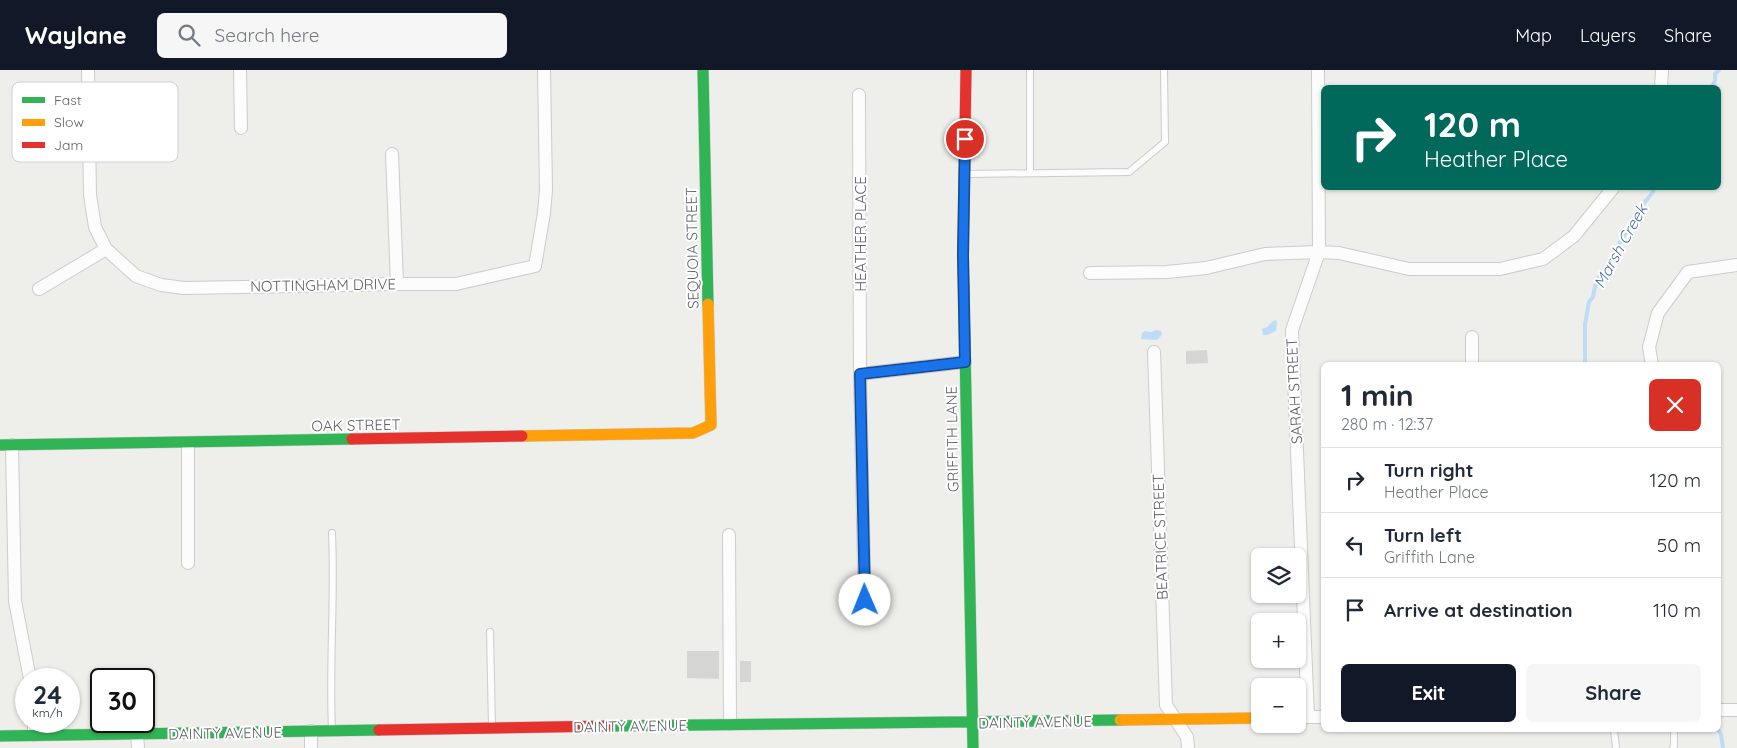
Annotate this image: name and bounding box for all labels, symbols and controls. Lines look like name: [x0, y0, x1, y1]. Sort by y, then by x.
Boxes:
search box: [157, 13, 507, 58]
text: Waylane: [25, 20, 127, 50]
icon: search: [175, 21, 203, 49]
text: Search here: [215, 23, 319, 47]
text: Map: [1515, 24, 1552, 47]
text: Layers: [1580, 24, 1636, 47]
text: Share: [1664, 24, 1712, 47]
legend: [12, 82, 178, 162]
text: Fast: [54, 91, 82, 109]
text: 120 m: [1424, 102, 1521, 146]
icon: right: [1341, 105, 1406, 170]
text: Slow: [54, 113, 84, 131]
pin: [944, 118, 986, 160]
icon: arrive: [951, 125, 979, 153]
text: Jam: [54, 136, 83, 154]
text: Heather Place: [1424, 145, 1568, 173]
street label: HEATHER PLACE: [851, 176, 870, 292]
street label: SEQUOIA STREET: [681, 187, 703, 309]
water label: Marsh Creek: [1589, 199, 1652, 291]
street label: NOTTINGHAM DRIVE: [250, 274, 396, 296]
street label: SARAH STREET: [1282, 337, 1306, 445]
text: 1 min: [1341, 376, 1414, 414]
button: close: [1649, 379, 1701, 431]
street label: GRIFFITH LANE: [942, 386, 962, 492]
text: 280 m · 12:37: [1341, 414, 1433, 434]
street label: OAK STREET: [311, 415, 401, 435]
text: Turn right: [1384, 458, 1473, 482]
icon: right: [1341, 466, 1369, 494]
text: 120 m: [1650, 468, 1701, 492]
street label: BEATRICE STREET: [1148, 474, 1172, 600]
text: Heather Place: [1384, 482, 1489, 502]
text: Turn left: [1384, 523, 1462, 547]
icon: left: [1341, 531, 1369, 559]
text: 50 m: [1657, 533, 1701, 557]
text: Griffith Lane: [1384, 547, 1475, 567]
map controls: [1251, 548, 1306, 733]
button: layers: [1251, 548, 1306, 603]
position arrow: [838, 573, 890, 625]
icon: arrive: [1341, 596, 1369, 624]
text: Arrive at destination: [1384, 598, 1573, 622]
text: 110 m: [1653, 598, 1701, 622]
button: +: [1251, 613, 1306, 668]
button: Exit: [1341, 664, 1516, 722]
button: Share: [1526, 664, 1701, 722]
speed limit sign: 30: [90, 668, 155, 733]
button: −: [1251, 678, 1306, 733]
text: 24: [33, 679, 62, 710]
text: km/h: [32, 705, 63, 720]
street label: DAINTY AVENUE: [978, 712, 1092, 732]
street label: DAINTY AVENUE: [573, 716, 687, 736]
street label: DAINTY AVENUE: [168, 723, 282, 743]

